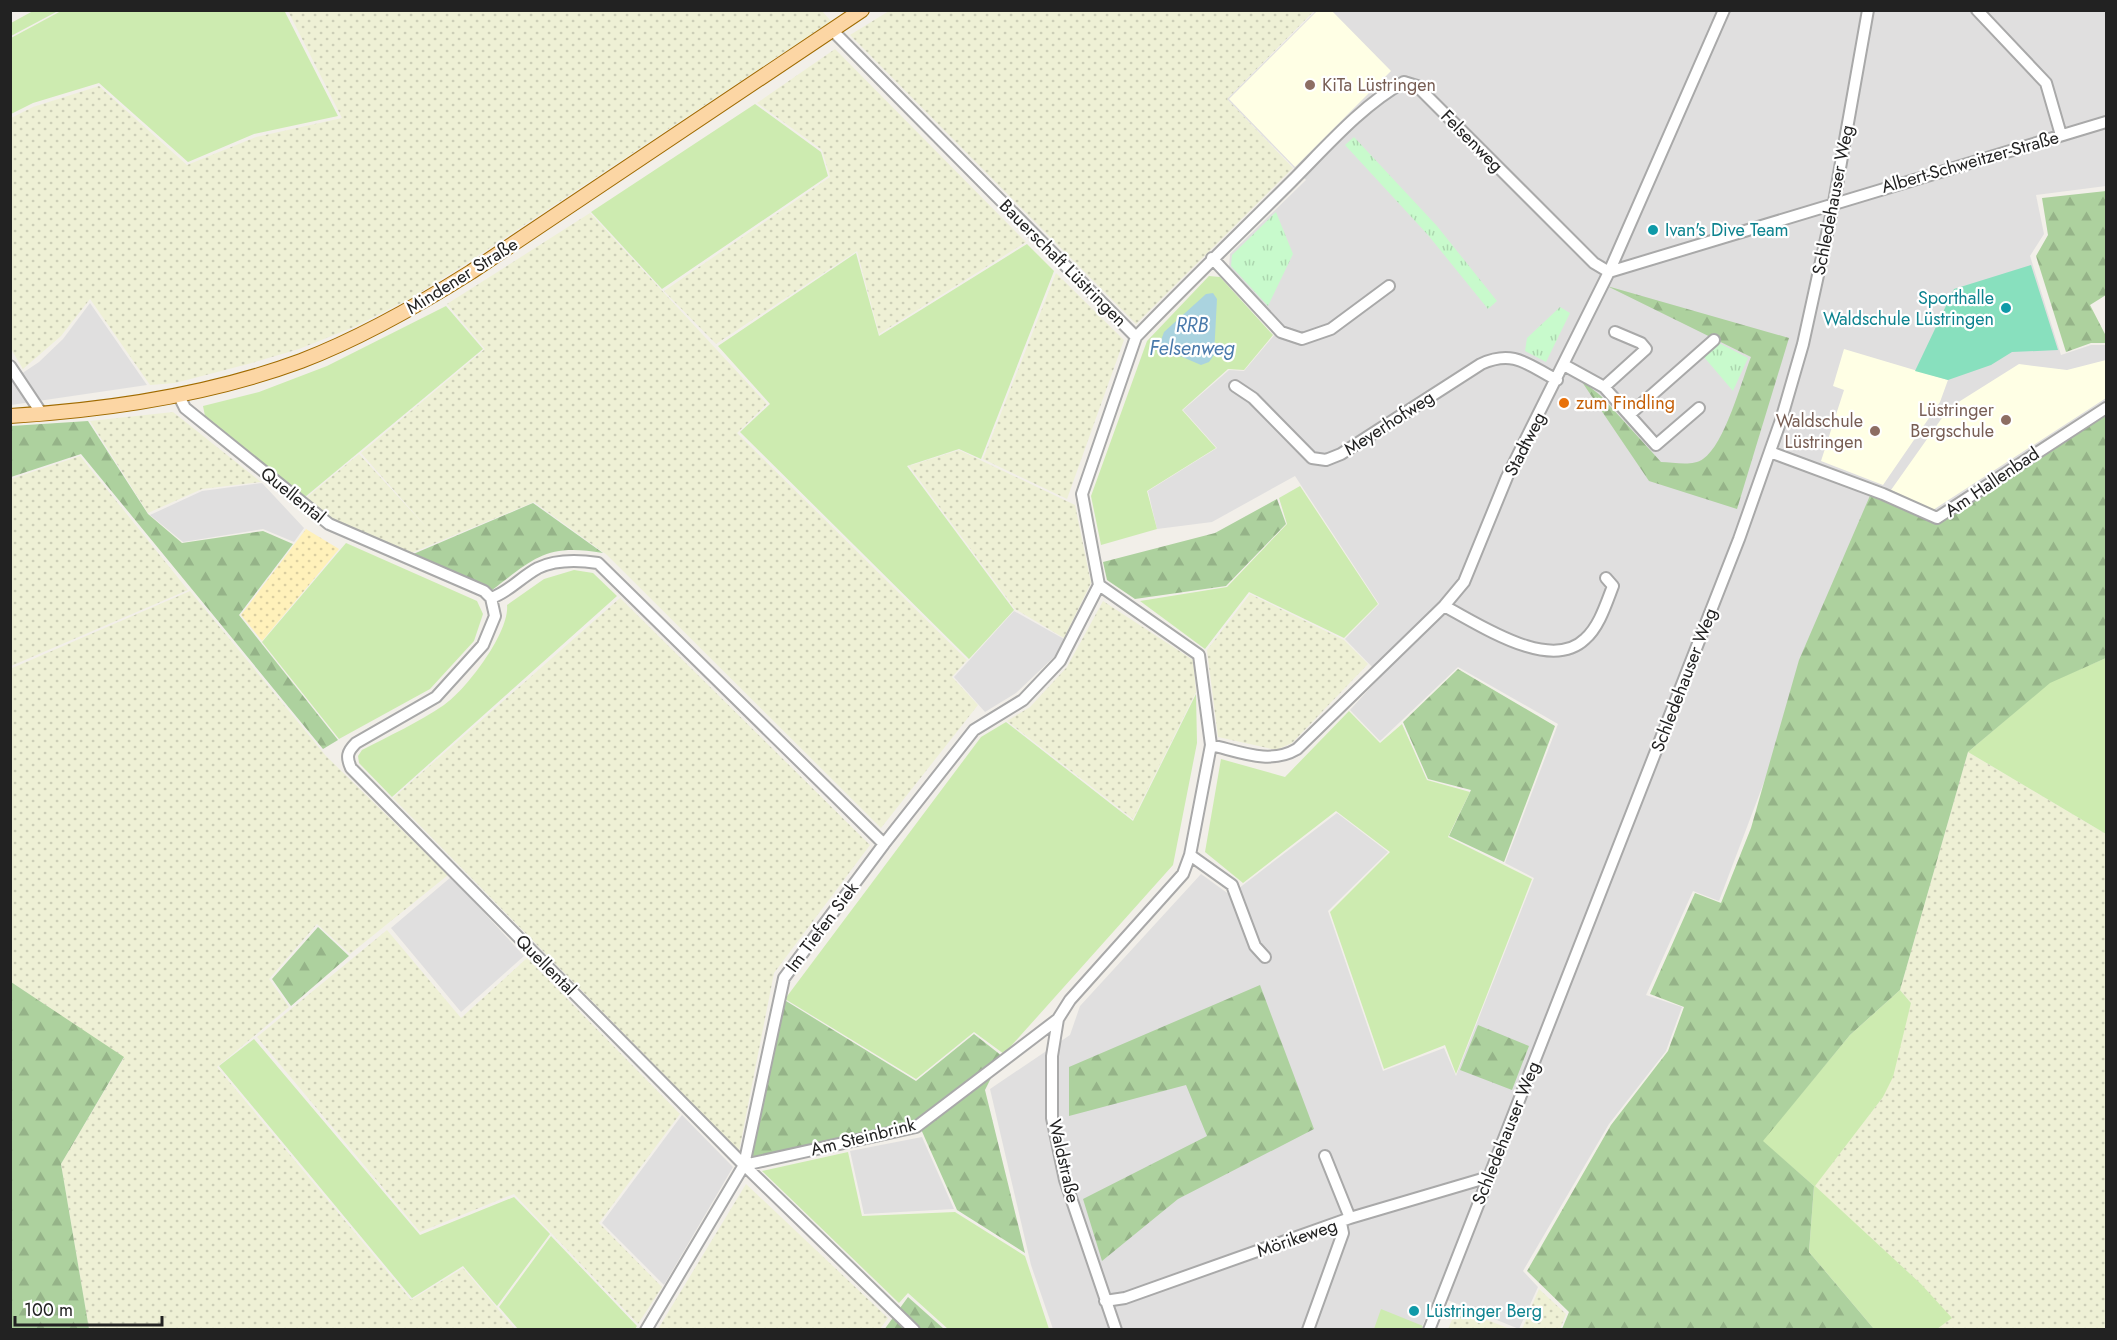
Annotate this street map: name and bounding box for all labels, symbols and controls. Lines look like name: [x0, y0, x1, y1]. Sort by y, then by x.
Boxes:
place label: KiTa Lüstringen: [1322, 72, 1436, 98]
marker: KiTa Lüstringen: [1303, 78, 1317, 92]
street label: Felsenweg: [1435, 104, 1509, 178]
street label: Schledehauser Weg: [1806, 123, 1860, 277]
street label: Albert-Schweitzer-Straße: [1878, 124, 2062, 200]
street label: Bauerschaft Lüstringen: [993, 193, 1133, 333]
place label: Ivan's Dive Team: [1665, 217, 1789, 243]
marker: Ivan's Dive Team: [1646, 223, 1660, 237]
street label: Mindener Straße: [401, 231, 523, 321]
place label: Sporthalle Waldschule Lüstringen: [1823, 285, 1994, 332]
marker: Sporthalle Waldschule Lüstringen: [1999, 301, 2013, 315]
water label: RRB Felsenweg: [1149, 311, 1235, 363]
street label: Meyerhofweg: [1339, 384, 1439, 462]
place label: zum Findling: [1576, 390, 1675, 416]
marker: zum Findling: [1557, 396, 1571, 410]
place label: Lüstringer Bergschule: [1910, 397, 1995, 444]
street label: Stadtweg: [1498, 407, 1552, 481]
place label: Waldschule Lüstringen: [1776, 408, 1863, 455]
marker: Lüstringer Bergschule: [1999, 413, 2013, 427]
marker: Waldschule Lüstringen: [1868, 424, 1882, 438]
street label: Am Hallenbad: [1940, 441, 2044, 523]
street label: Quellental: [255, 461, 331, 529]
street label: Schledehauser Weg: [1645, 604, 1723, 756]
street label: Im Tiefen Siek: [779, 876, 865, 978]
street label: Quellental: [510, 929, 582, 1001]
street label: Schledehauser Weg: [1465, 1057, 1547, 1209]
street label: Am Steinbrink: [808, 1111, 918, 1163]
street label: Waldstraße: [1042, 1117, 1086, 1205]
street label: Mörikeweg: [1253, 1212, 1341, 1264]
scale bar: [15, 1289, 162, 1327]
text: 100 m: [24, 1297, 73, 1323]
place label: Lüstringer Berg: [1426, 1298, 1542, 1324]
marker: Lüstringer Berg: [1407, 1304, 1421, 1318]

